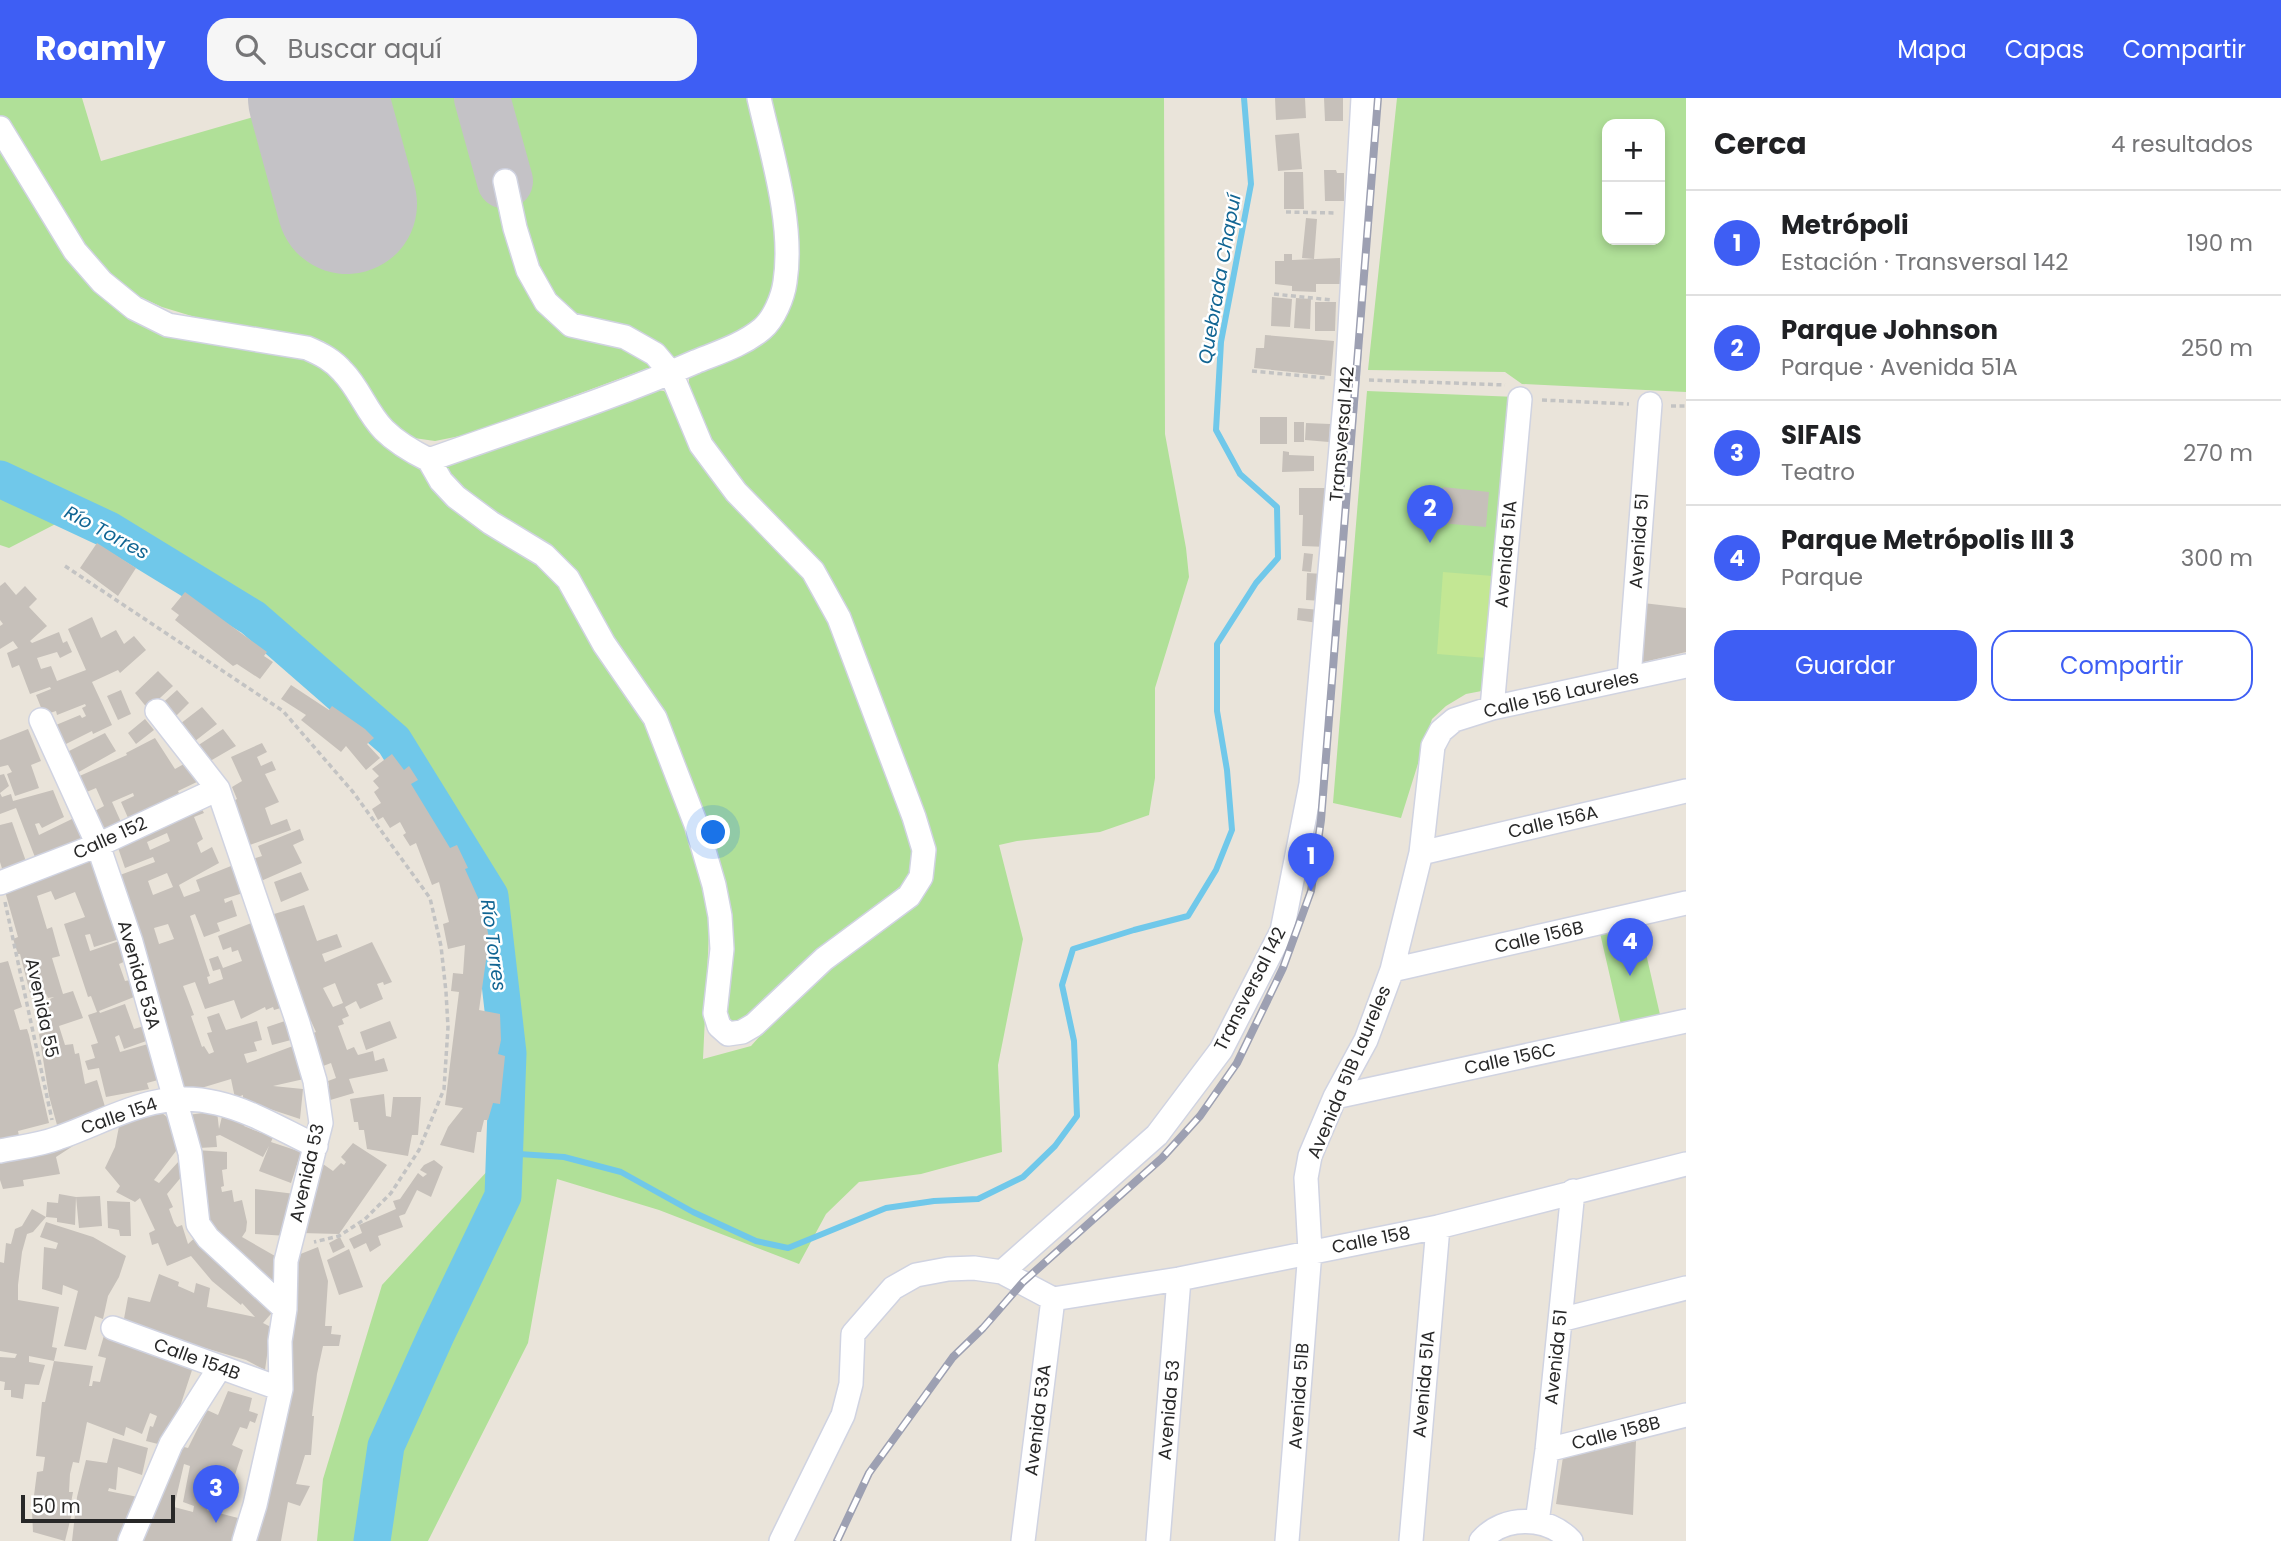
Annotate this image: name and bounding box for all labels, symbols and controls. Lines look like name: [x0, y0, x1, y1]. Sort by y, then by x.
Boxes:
search box: [207, 18, 697, 81]
text: Roamly: [35, 25, 165, 72]
icon: search: [231, 30, 269, 68]
text: Buscar aquí: [287, 31, 442, 67]
text: Mapa: [1897, 33, 1967, 66]
text: Capas: [2005, 33, 2084, 66]
text: Compartir: [2122, 33, 2246, 66]
map controls: [1602, 119, 1665, 245]
button: +: [1602, 119, 1665, 182]
text: Cerca: [1714, 122, 1807, 165]
text: 4 resultados: [2111, 128, 2253, 160]
button: −: [1602, 182, 1665, 245]
water label: Quebrada Chapuí: [1191, 191, 1248, 366]
text: Metrópoli: [1781, 207, 1909, 243]
text: 1: [1733, 227, 1741, 259]
text: 190 m: [2187, 227, 2253, 259]
text: Estación · Transversal 142: [1781, 246, 2068, 278]
text: Parque Johnson: [1781, 312, 1998, 348]
text: 2: [1730, 332, 1744, 364]
text: 250 m: [2181, 332, 2253, 364]
text: Parque · Avenida 51A: [1781, 351, 2018, 383]
street label: Transversal 142: [1323, 365, 1360, 503]
text: SIFAIS: [1781, 417, 1862, 453]
text: 3: [1730, 437, 1744, 469]
text: 270 m: [2183, 437, 2253, 469]
text: Teatro: [1781, 456, 1855, 488]
pin: 2: [1407, 485, 1453, 543]
street label: Avenida 51: [1623, 492, 1654, 589]
water label: Río Torres: [60, 499, 154, 566]
street label: Avenida 51A: [1488, 499, 1523, 609]
text: Parque Metrópolis III 3: [1781, 522, 2075, 558]
text: 4: [1729, 542, 1745, 574]
text: 300 m: [2181, 542, 2253, 574]
text: Parque: [1781, 561, 1863, 593]
button: Guardar: [1714, 630, 1977, 701]
button: Compartir: [1991, 630, 2253, 701]
street label: Calle 156 Laureles: [1481, 664, 1641, 724]
street label: Calle 156A: [1505, 799, 1600, 844]
street label: Calle 152: [69, 810, 151, 865]
your location: [696, 815, 730, 849]
pin: 1: [1288, 833, 1334, 891]
water label: Río Torres: [474, 897, 513, 993]
street label: Calle 156B: [1492, 914, 1586, 959]
street label: Avenida 53A: [112, 917, 167, 1032]
pin: 4: [1607, 918, 1653, 976]
street label: Transversal 142: [1208, 923, 1292, 1055]
street label: Avenida 55: [20, 956, 65, 1060]
street label: Avenida 51B Laureles: [1301, 981, 1396, 1162]
street label: Calle 156C: [1462, 1037, 1558, 1080]
street label: Calle 154: [77, 1091, 160, 1140]
street label: Avenida 53: [283, 1121, 330, 1225]
street label: Calle 158: [1330, 1220, 1412, 1259]
street label: Avenida 51: [1538, 1308, 1573, 1406]
street label: Avenida 51A: [1406, 1329, 1441, 1439]
street label: Calle 154B: [150, 1331, 244, 1386]
street label: Avenida 51B: [1282, 1342, 1315, 1450]
street label: Avenida 53: [1152, 1359, 1185, 1461]
street label: Avenida 53A: [1018, 1363, 1057, 1477]
street label: Calle 158B: [1569, 1409, 1663, 1456]
pin: 3: [193, 1465, 239, 1523]
scale bar: [21, 1492, 175, 1524]
text: 50 m: [32, 1493, 81, 1520]

